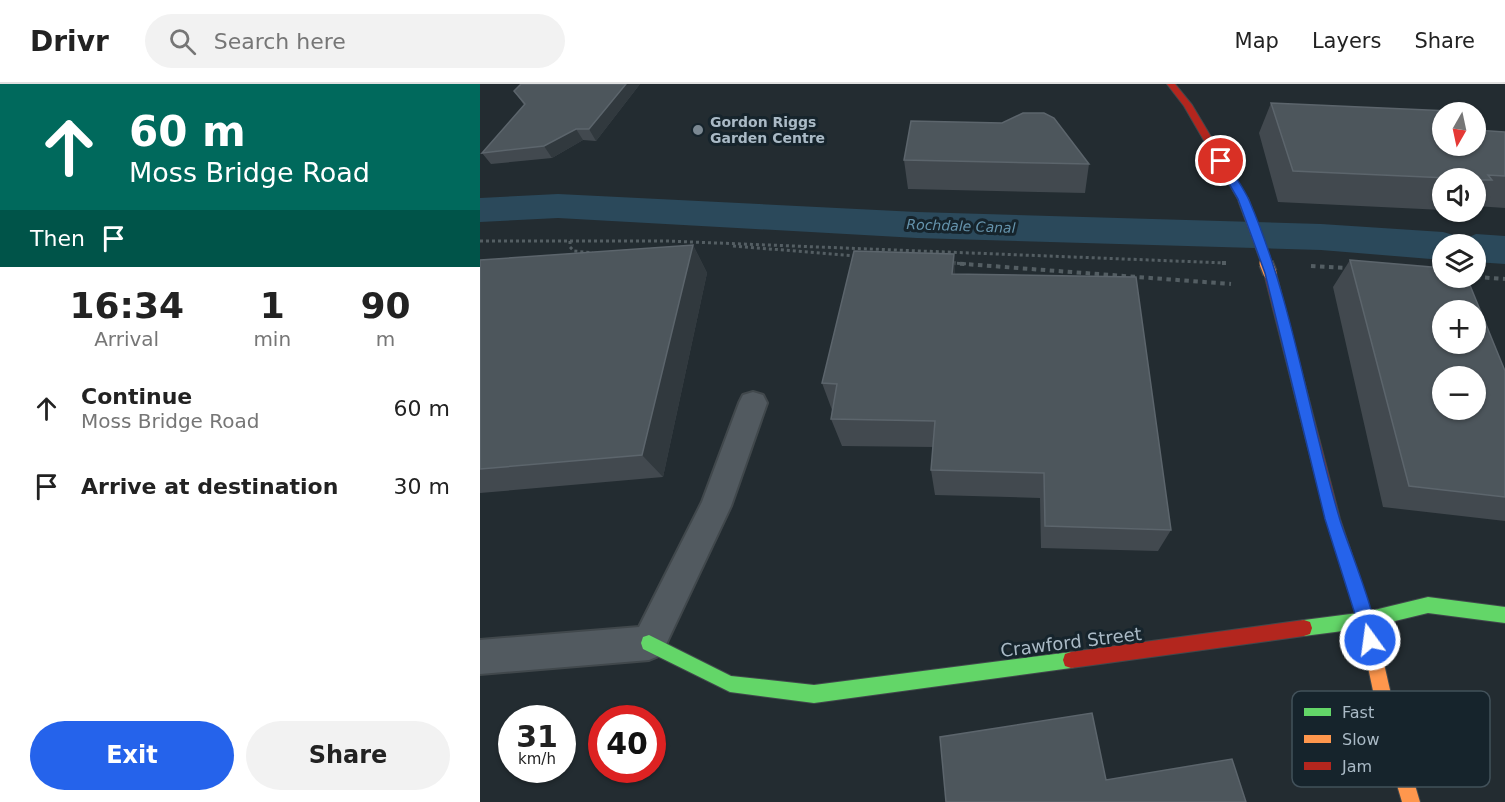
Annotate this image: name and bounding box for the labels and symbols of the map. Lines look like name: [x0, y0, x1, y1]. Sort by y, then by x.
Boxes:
north arrow: [1432, 102, 1486, 156]
place label: Gordon Riggs Garden Centre: [710, 114, 825, 146]
marker: Gordon Riggs Garden Centre: [691, 123, 705, 137]
pin: [1195, 135, 1246, 186]
water label: Rochdale Canal: [906, 216, 1016, 236]
position arrow: [1338, 608, 1402, 672]
street label: Crawford Street: [999, 623, 1143, 661]
legend: [1292, 691, 1490, 787]
text: Fast: [1342, 703, 1374, 722]
speed limit sign: 40: [588, 705, 666, 783]
text: Slow: [1342, 730, 1379, 749]
text: Jam: [1341, 757, 1372, 776]

